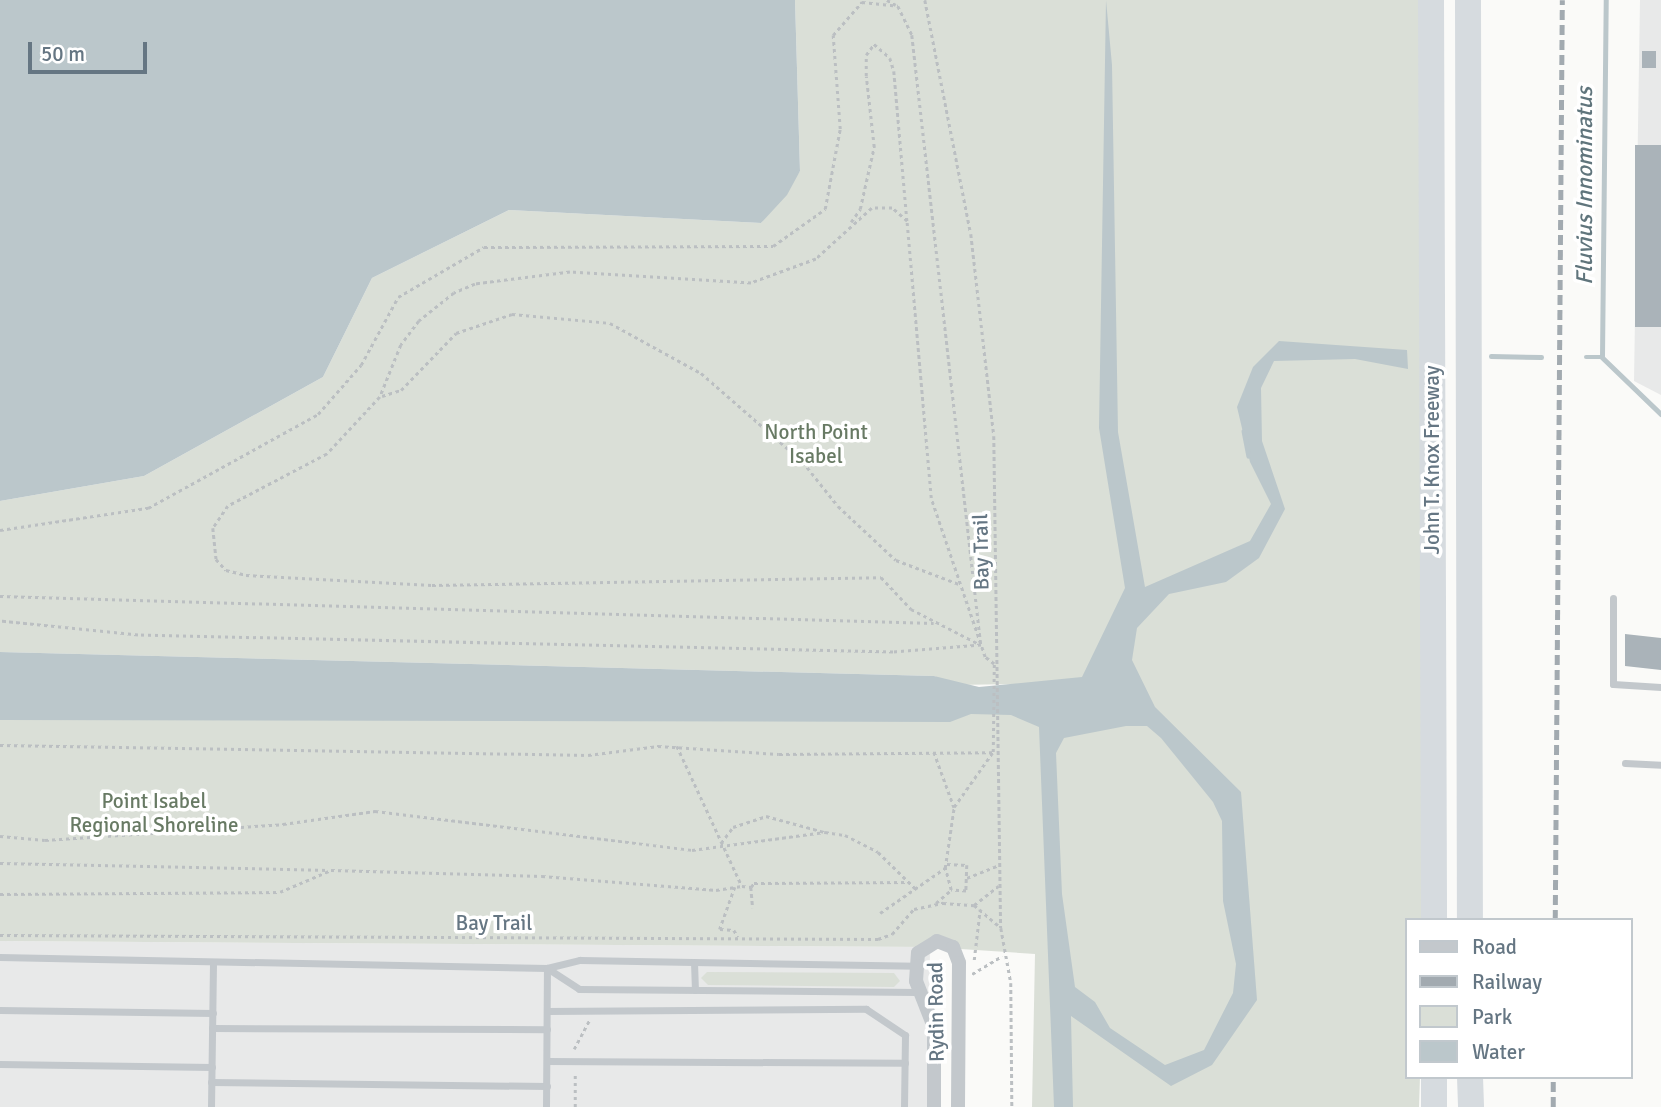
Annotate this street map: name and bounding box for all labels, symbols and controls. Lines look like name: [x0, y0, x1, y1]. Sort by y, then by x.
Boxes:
scale bar: [32, 28, 150, 72]
text: 50 m: [41, 41, 85, 67]
water label: Fluvius Innominatus: [1571, 87, 1599, 285]
street label: John T. Knox Freeway: [1419, 365, 1445, 555]
park label: North Point Isabel: [764, 419, 868, 469]
street label: Bay Trail: [968, 513, 994, 591]
park label: Point Isabel Regional Shoreline: [70, 788, 238, 838]
street label: Bay Trail: [456, 910, 532, 936]
legend: [1406, 918, 1633, 1079]
text: Road: [1472, 934, 1517, 960]
street label: Rydin Road: [923, 962, 949, 1062]
text: Railway: [1472, 969, 1542, 995]
text: Park: [1472, 1004, 1512, 1030]
text: Water: [1472, 1039, 1525, 1065]

